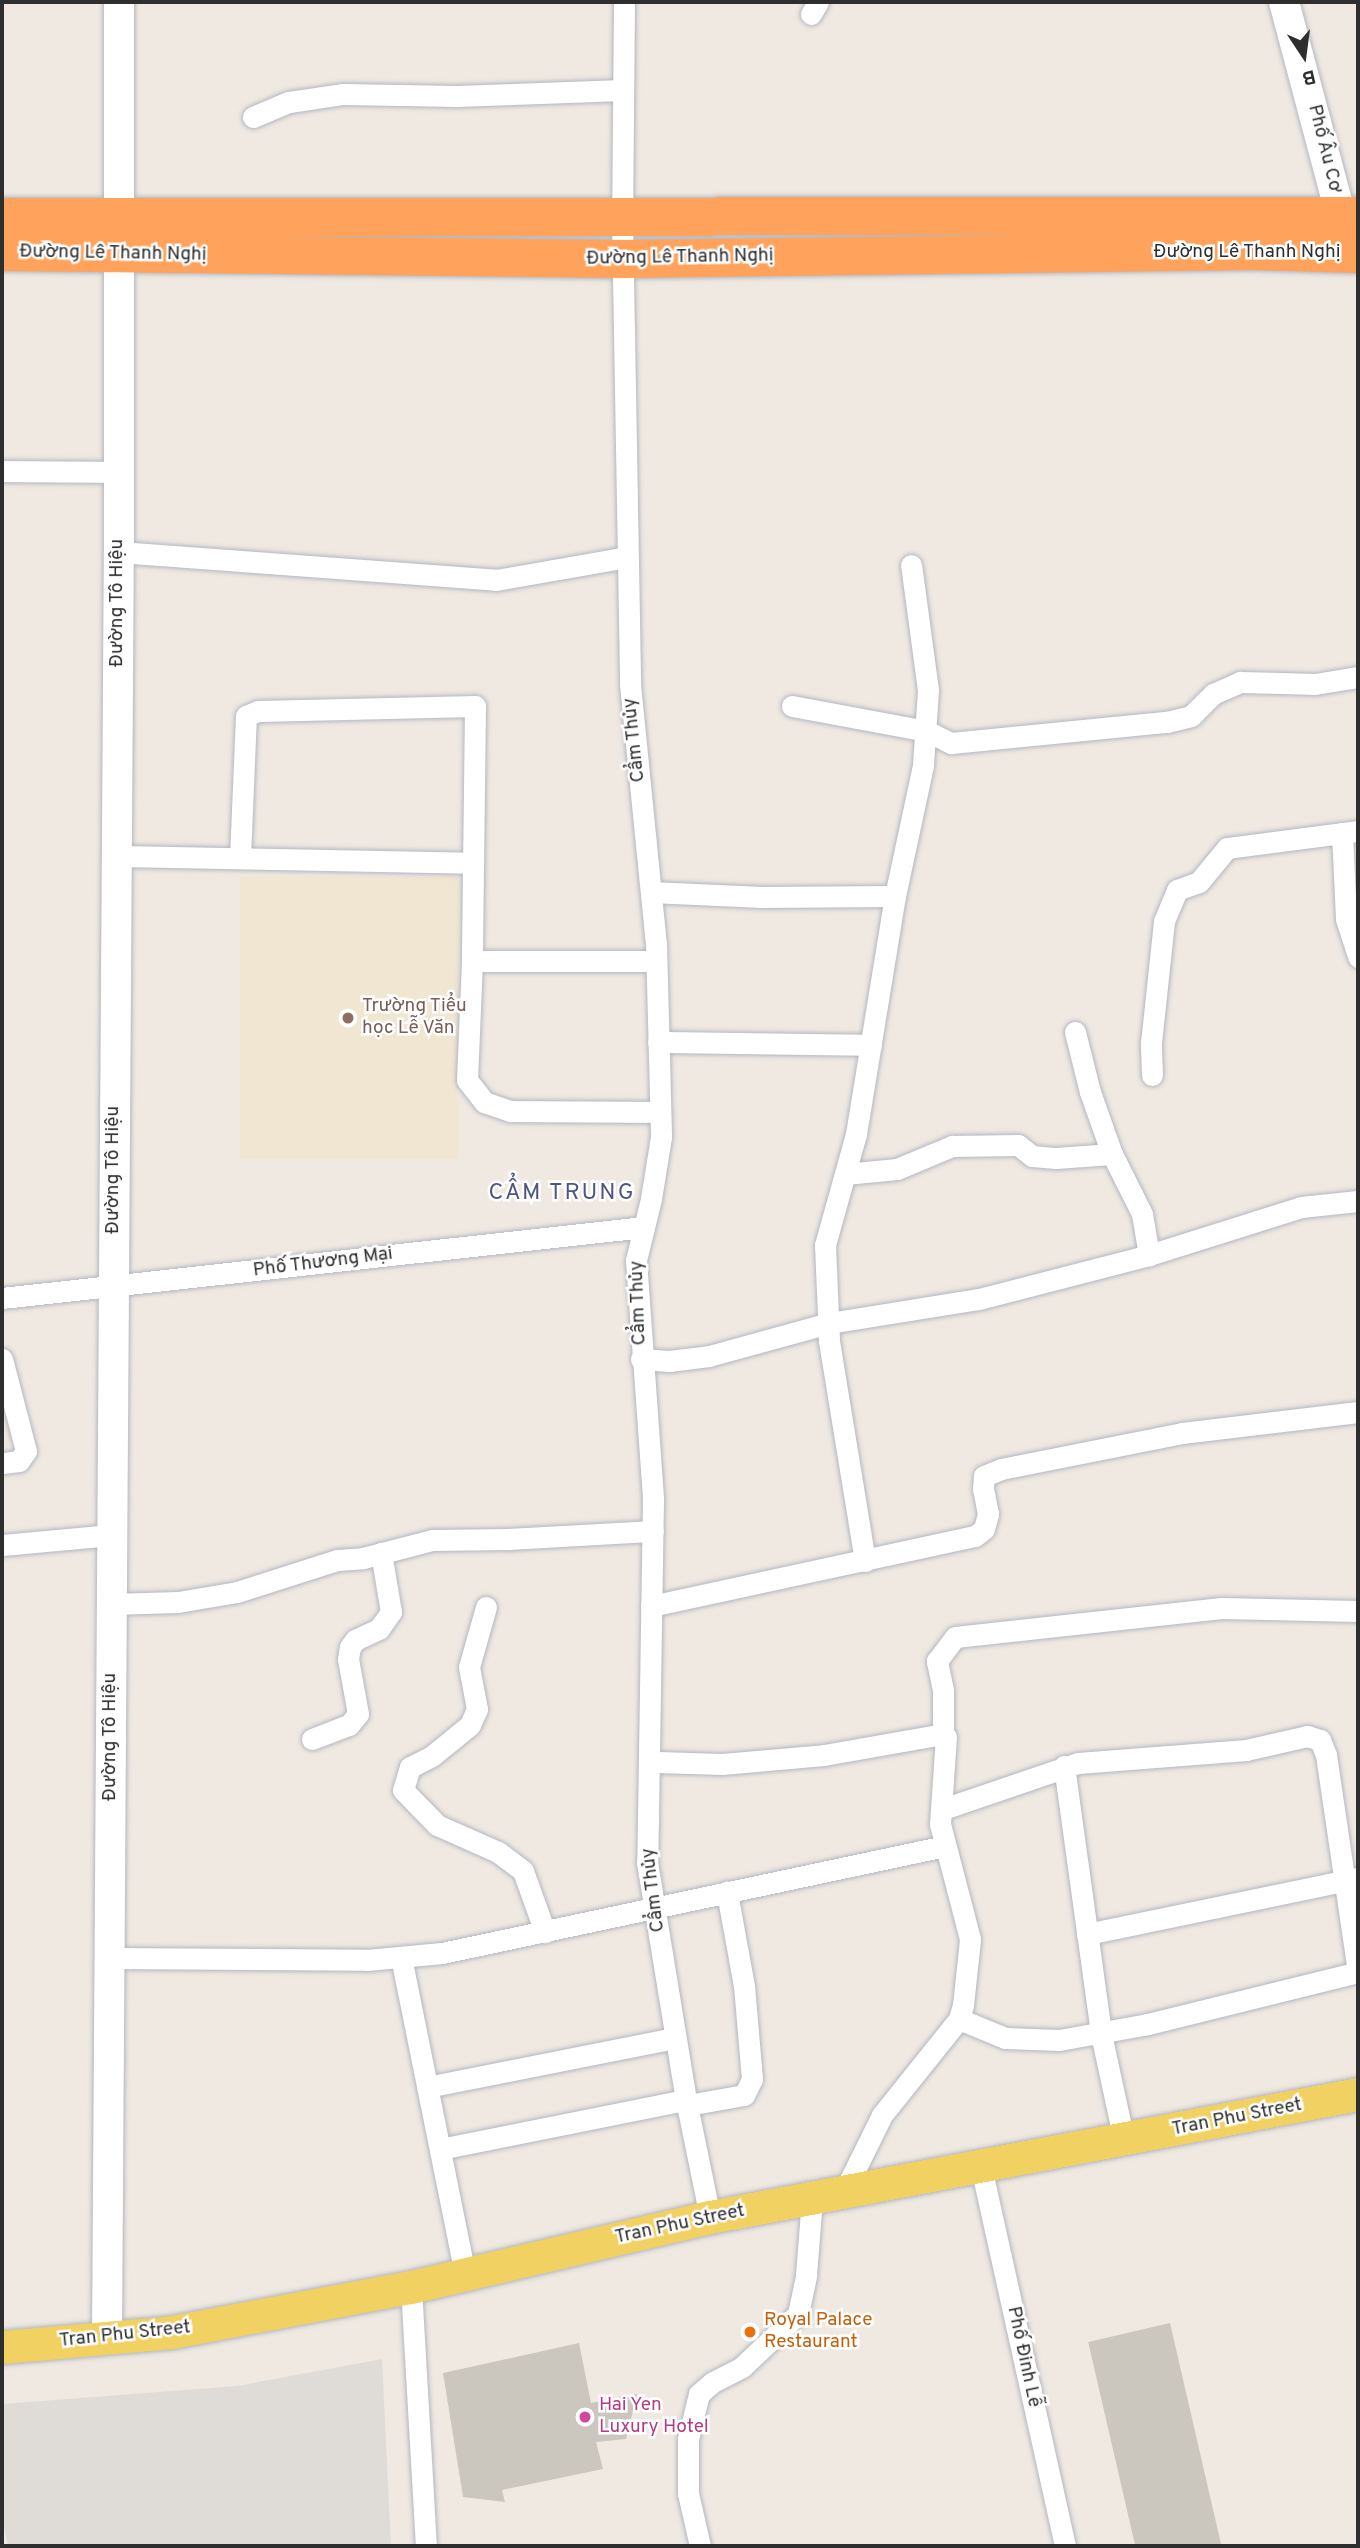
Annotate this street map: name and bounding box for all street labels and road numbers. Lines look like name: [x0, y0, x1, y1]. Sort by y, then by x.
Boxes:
street label: Phố Âu Cơ: [1302, 102, 1346, 196]
street label: Đường Lê Thanh Nghị: [19, 241, 207, 267]
street label: Đường Lê Thanh Nghị: [1153, 242, 1341, 264]
street label: Đường Lê Thanh Nghị: [586, 245, 774, 271]
street label: Đường Tô Hiệu: [107, 539, 129, 667]
street label: Cẩm Thủy: [619, 696, 651, 784]
street label: Đường Tô Hiệu: [103, 1106, 125, 1234]
street label: Phố Thương Mại: [251, 1243, 395, 1283]
street label: Cẩm Thủy: [626, 1260, 652, 1346]
street label: Đường Tô Hiệu: [100, 1673, 122, 1801]
street label: Cẩm Thủy: [637, 1846, 671, 1934]
street label: Tran Phu Street: [1170, 2094, 1304, 2142]
street label: Tran Phu Street: [613, 2200, 747, 2250]
street label: Phố Đinh Lễ: [1001, 2304, 1045, 2410]
street label: Tran Phu Street: [58, 2317, 192, 2353]

